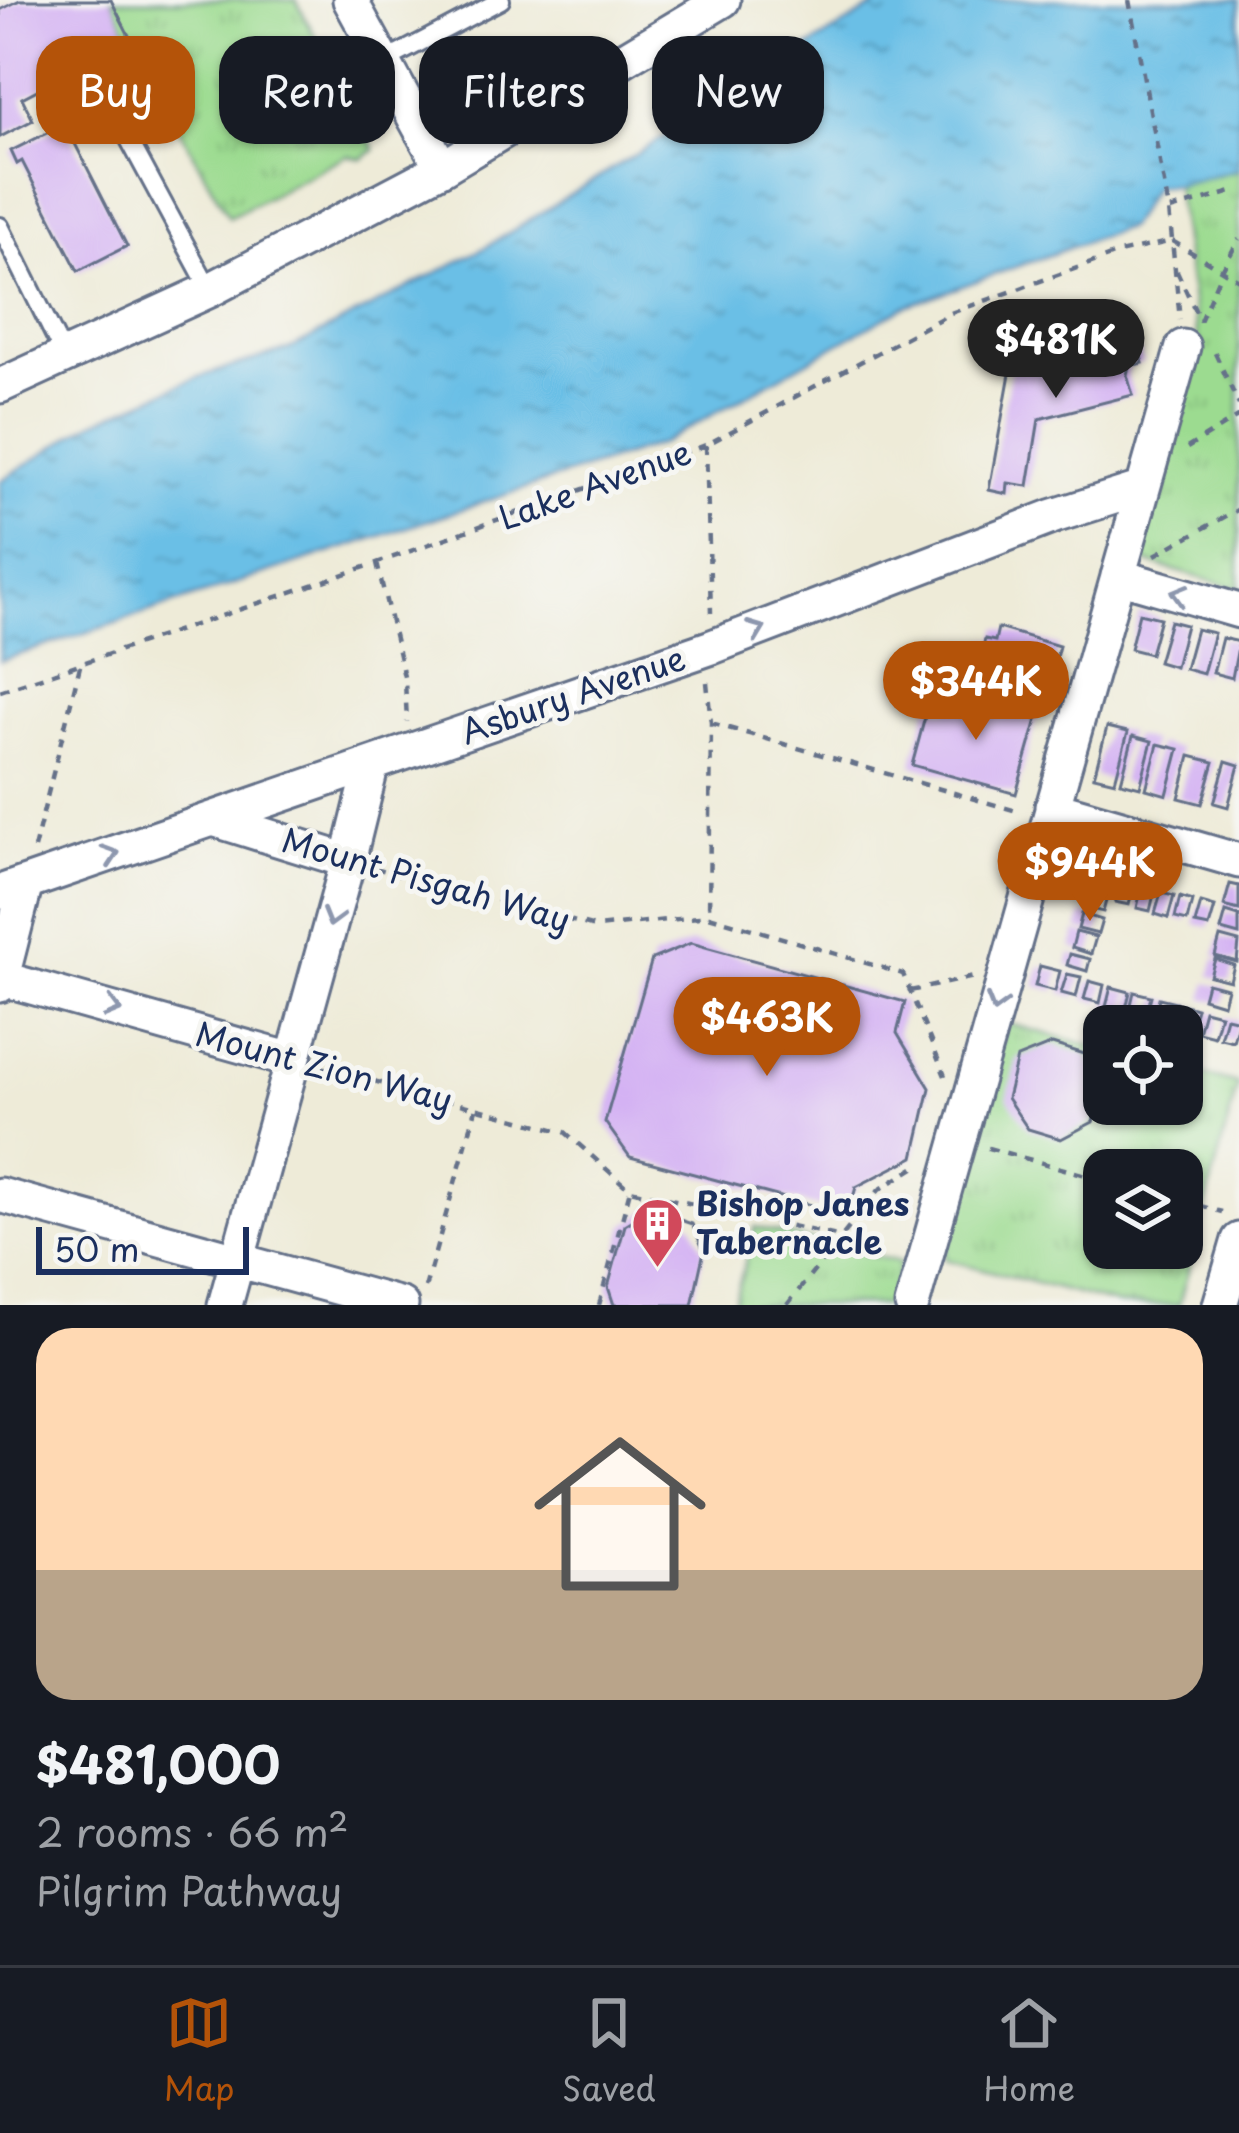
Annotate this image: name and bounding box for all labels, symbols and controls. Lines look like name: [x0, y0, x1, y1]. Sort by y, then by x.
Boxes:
chip: Buy: [36, 36, 195, 144]
chip: Rent: [219, 36, 395, 144]
chip: Filters: [419, 36, 628, 144]
chip: New: [652, 36, 824, 144]
pin: $481K: [972, 299, 1140, 401]
text: $481K: [994, 308, 1118, 367]
street label: Lake Avenue: [491, 425, 698, 541]
one-way arrow: [1169, 583, 1190, 608]
one-way arrow: [745, 620, 766, 645]
street label: Asbury Avenue: [453, 631, 691, 755]
pin: $344K: [892, 641, 1060, 743]
text: $344K: [910, 650, 1042, 709]
street label: Mount Pisgah Way: [276, 813, 577, 943]
pin: $944K: [1006, 822, 1174, 924]
text: $944K: [1025, 831, 1155, 890]
one-way arrow: [99, 845, 120, 869]
one-way arrow: [321, 907, 346, 928]
pin: $463K: [683, 977, 851, 1079]
text: $463K: [700, 986, 834, 1045]
one-way arrow: [102, 994, 123, 1019]
one-way arrow: [986, 994, 1011, 1014]
map controls: [1083, 1005, 1203, 1269]
button: locate: [1083, 1005, 1203, 1125]
street label: Mount Zion Way: [190, 1007, 459, 1123]
button: layers: [1083, 1149, 1203, 1269]
place label: Bishop Janes Tabernacle: [696, 1177, 910, 1265]
building icon: Bishop Janes Tabernacle: [629, 1195, 685, 1269]
scale bar: [36, 1221, 249, 1274]
text: 50 m: [54, 1223, 140, 1273]
icon: home: [512, 1406, 728, 1622]
text: $481,000: [36, 1724, 280, 1801]
text: 2 rooms · 66 m²: [36, 1801, 349, 1860]
text: Pilgrim Pathway: [36, 1860, 342, 1919]
tab: Map: [164, 1990, 234, 2112]
tab: Saved: [562, 1990, 656, 2112]
tab: Home: [983, 1990, 1075, 2112]

